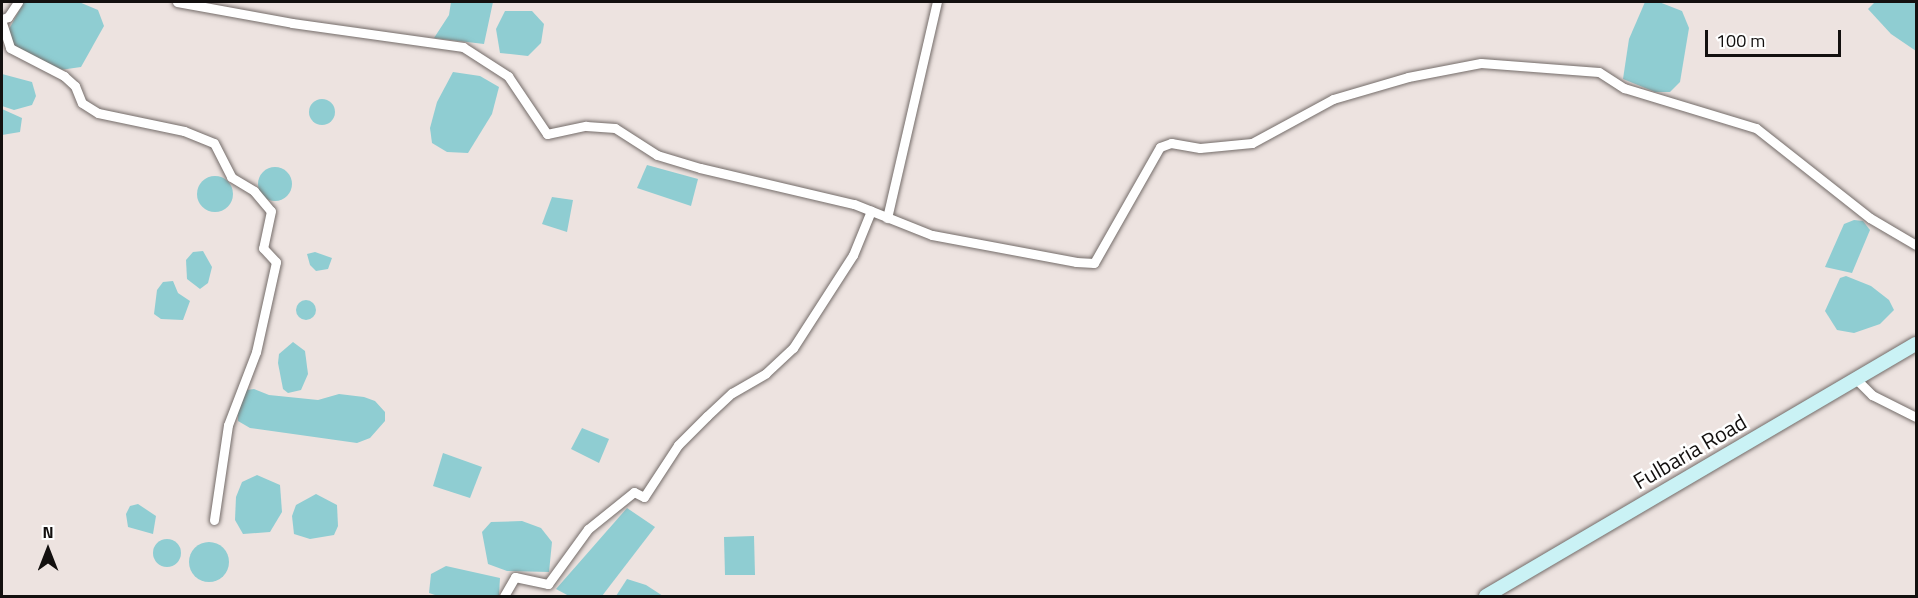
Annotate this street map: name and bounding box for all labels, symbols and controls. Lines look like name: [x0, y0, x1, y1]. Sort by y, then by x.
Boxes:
scale bar: [1708, 18, 1844, 56]
text: 100 m: [1716, 27, 1765, 54]
street label: Fulbaria Road: [1629, 409, 1751, 495]
north arrow: [18, 520, 78, 580]
text: N: [42, 520, 54, 544]

